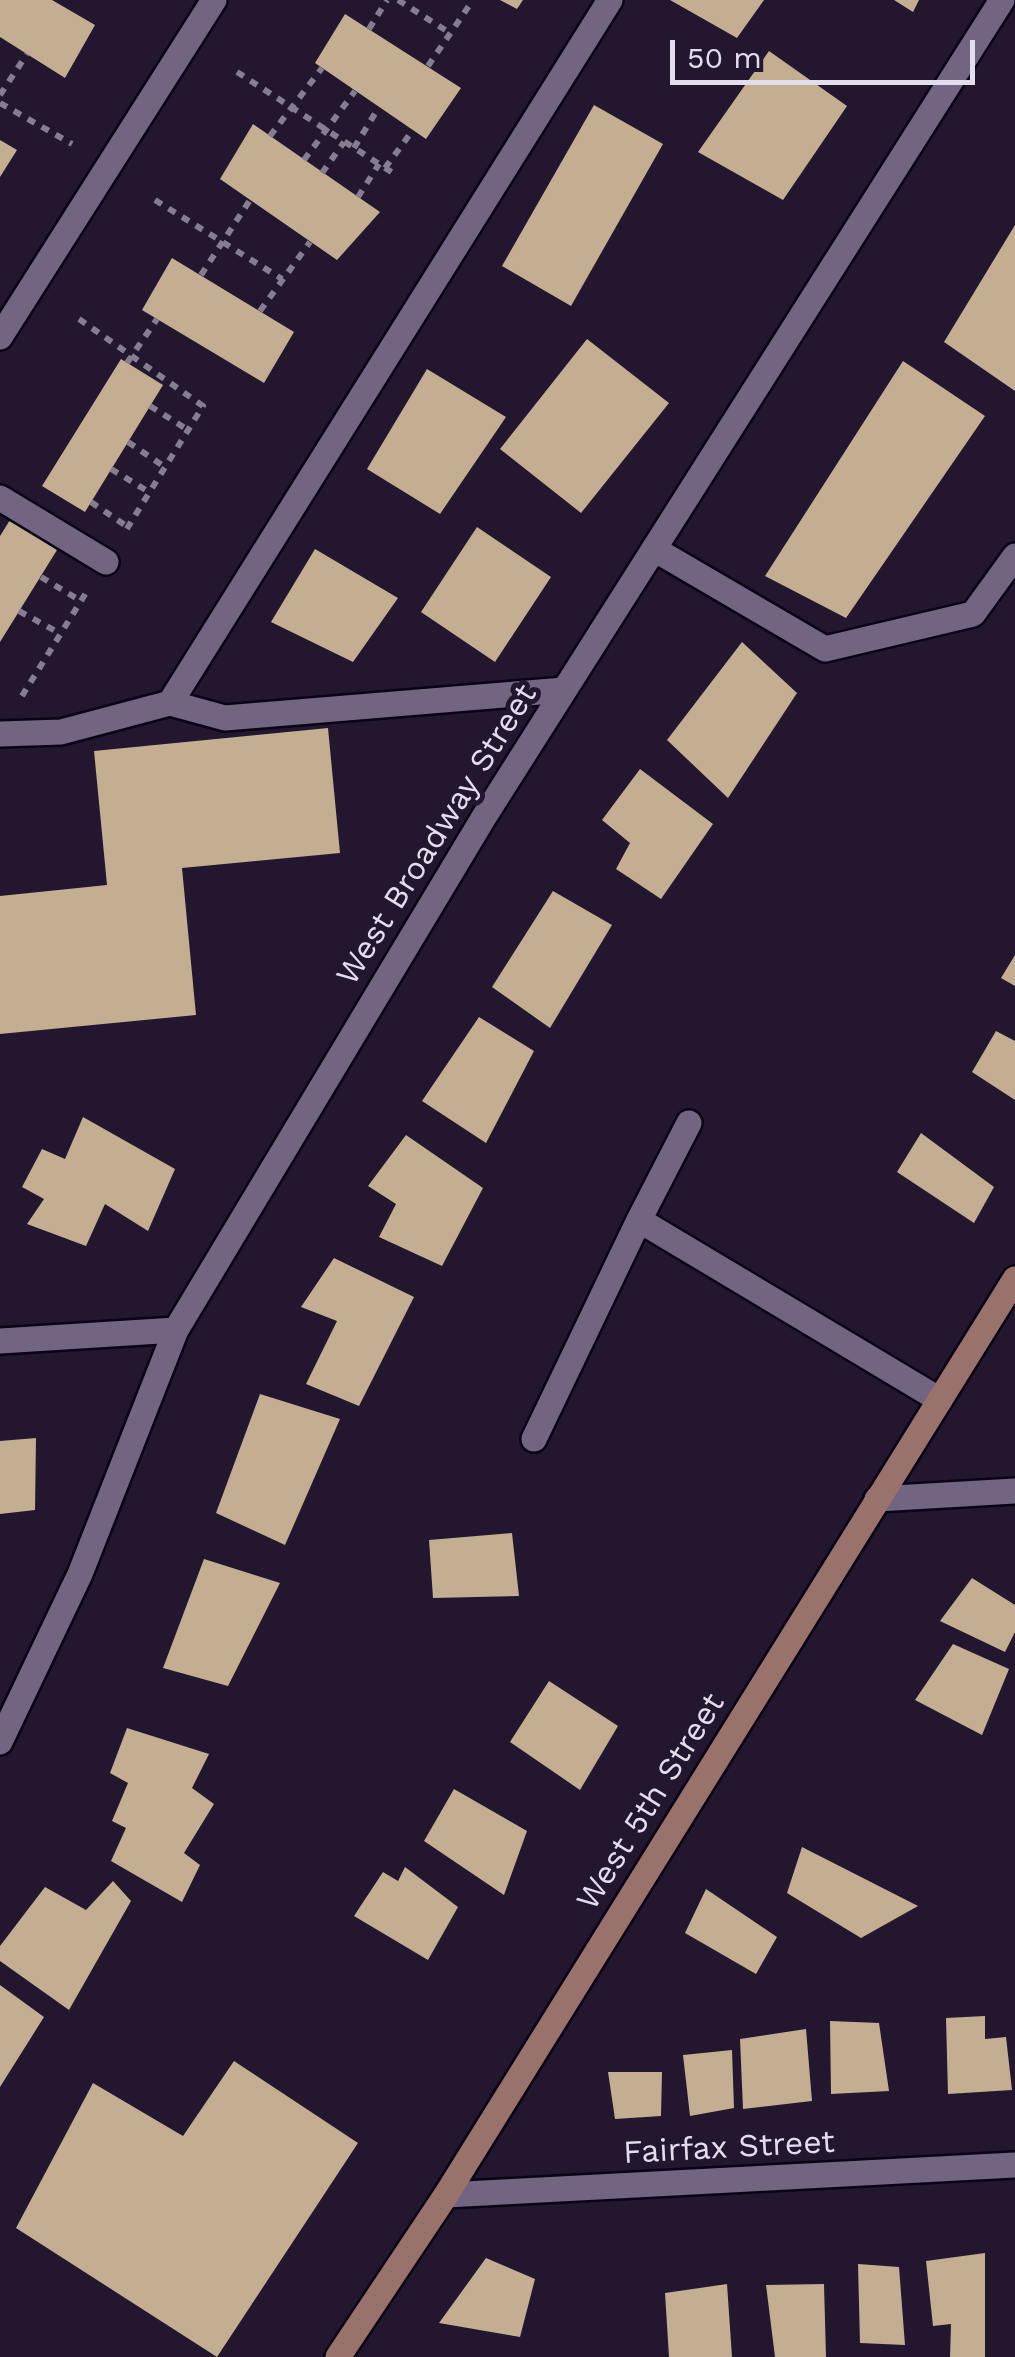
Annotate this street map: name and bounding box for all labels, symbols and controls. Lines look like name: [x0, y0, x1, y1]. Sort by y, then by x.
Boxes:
scale bar: [675, 20, 980, 82]
text: 50 m: [687, 40, 762, 75]
street label: West Broadway Street: [329, 677, 545, 993]
street label: West 5th Street: [569, 1687, 733, 1917]
street label: Fairfax Street: [622, 2123, 836, 2173]

